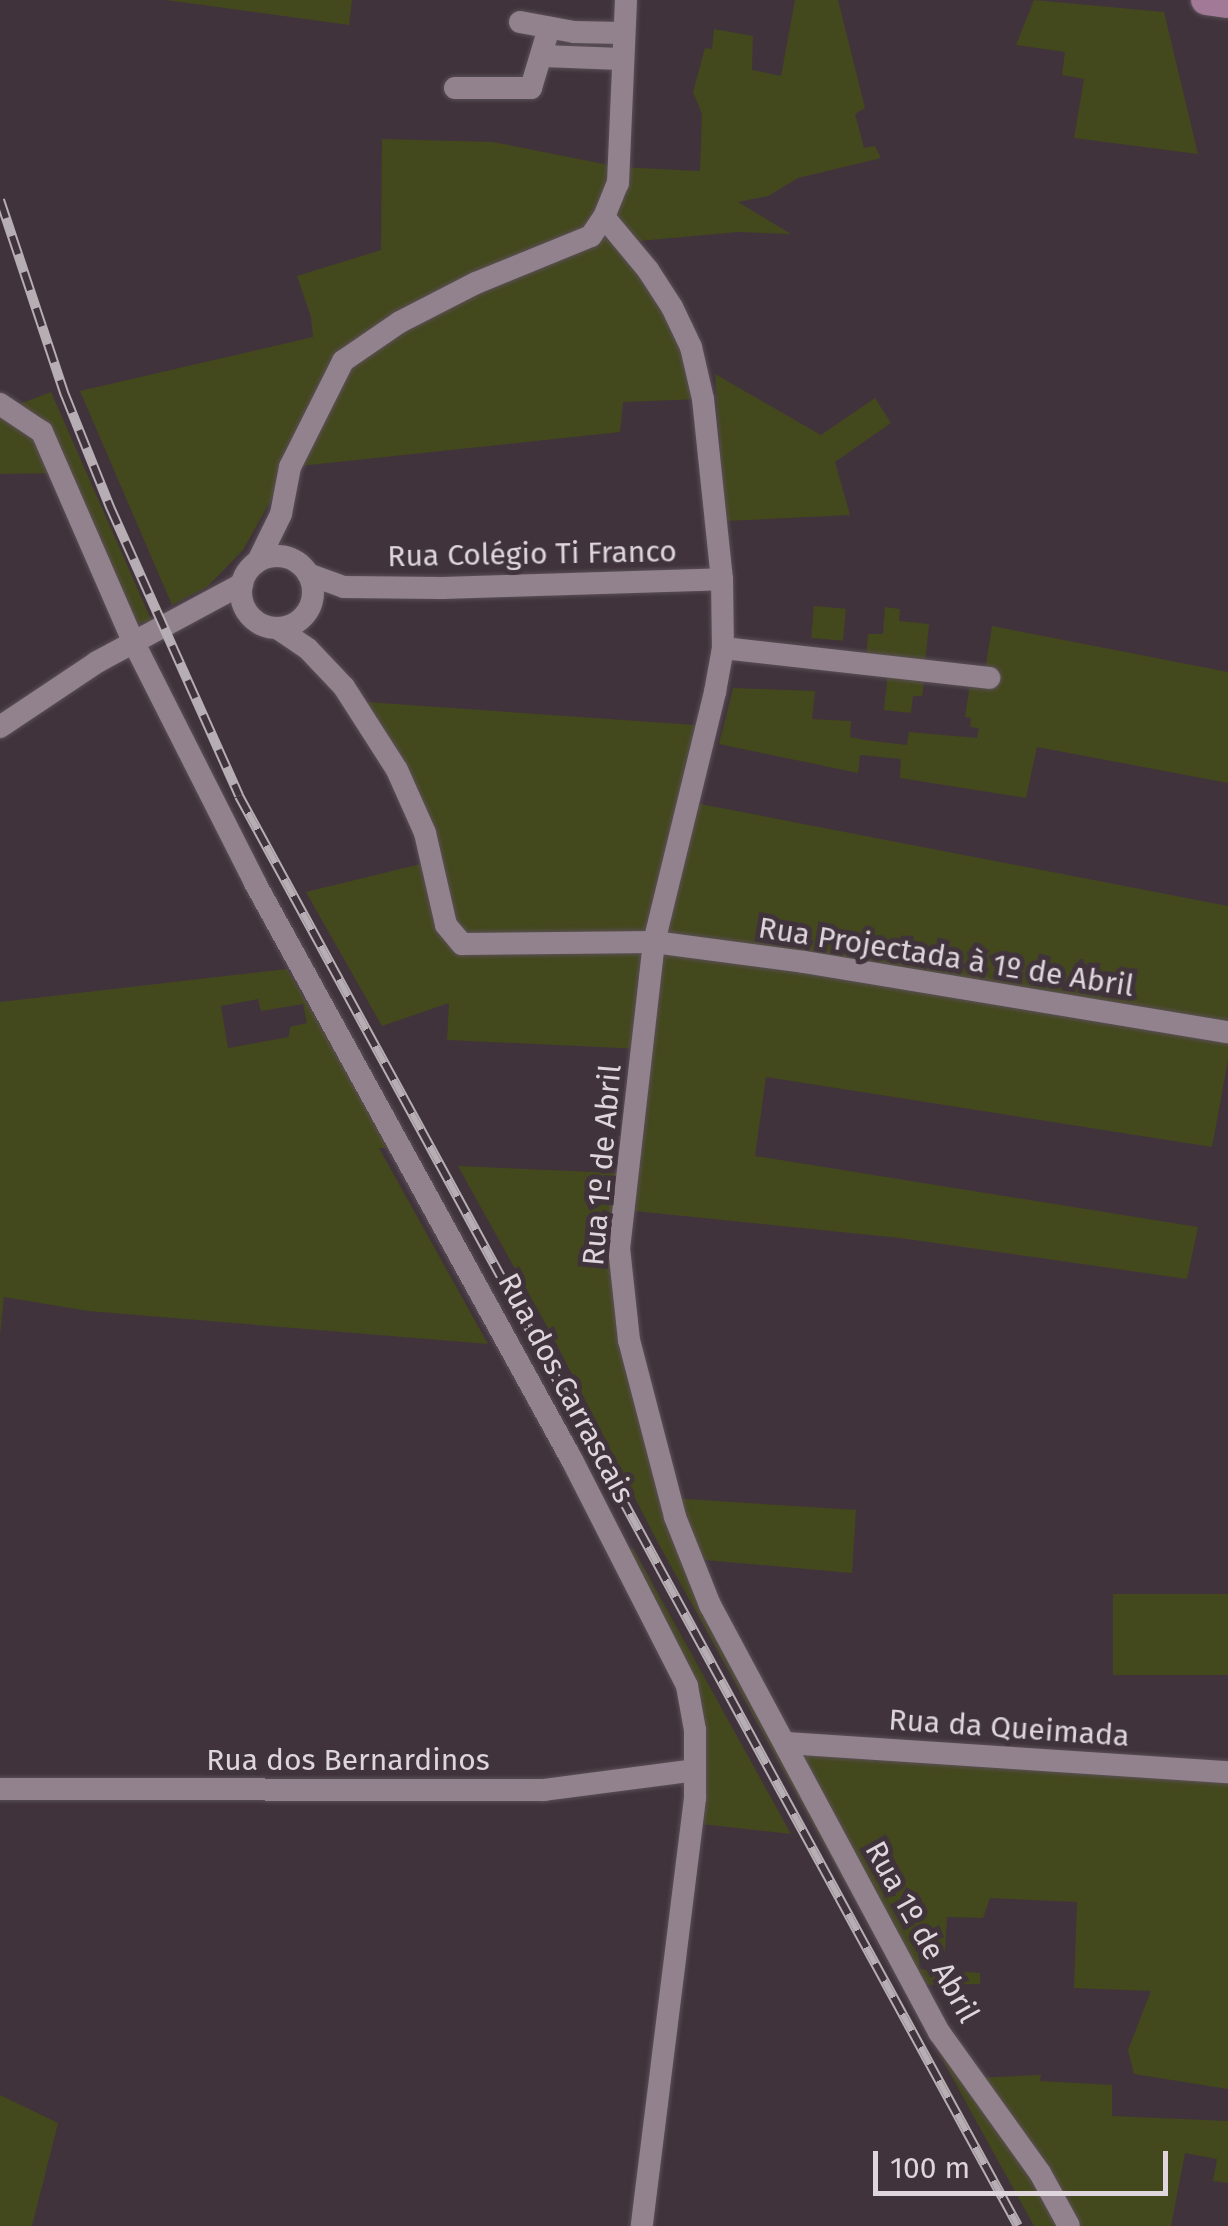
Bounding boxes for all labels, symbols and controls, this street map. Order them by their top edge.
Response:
street label: Rua Colégio Ti Franco [387,533,677,575]
street label: Rua Projectada à 1º de Abril [756,910,1136,1004]
street label: Rua 1º de Abril [575,1063,629,1267]
street label: Rua dos Carrascais [490,1267,642,1509]
street label: Rua da Queimada [887,1702,1131,1754]
street label: Rua dos Bernardinos [206,1742,490,1778]
street label: Rua 1º de Abril [857,1835,987,2029]
scale bar [878,2131,1173,2193]
text: 100 m [890,2150,970,2186]

